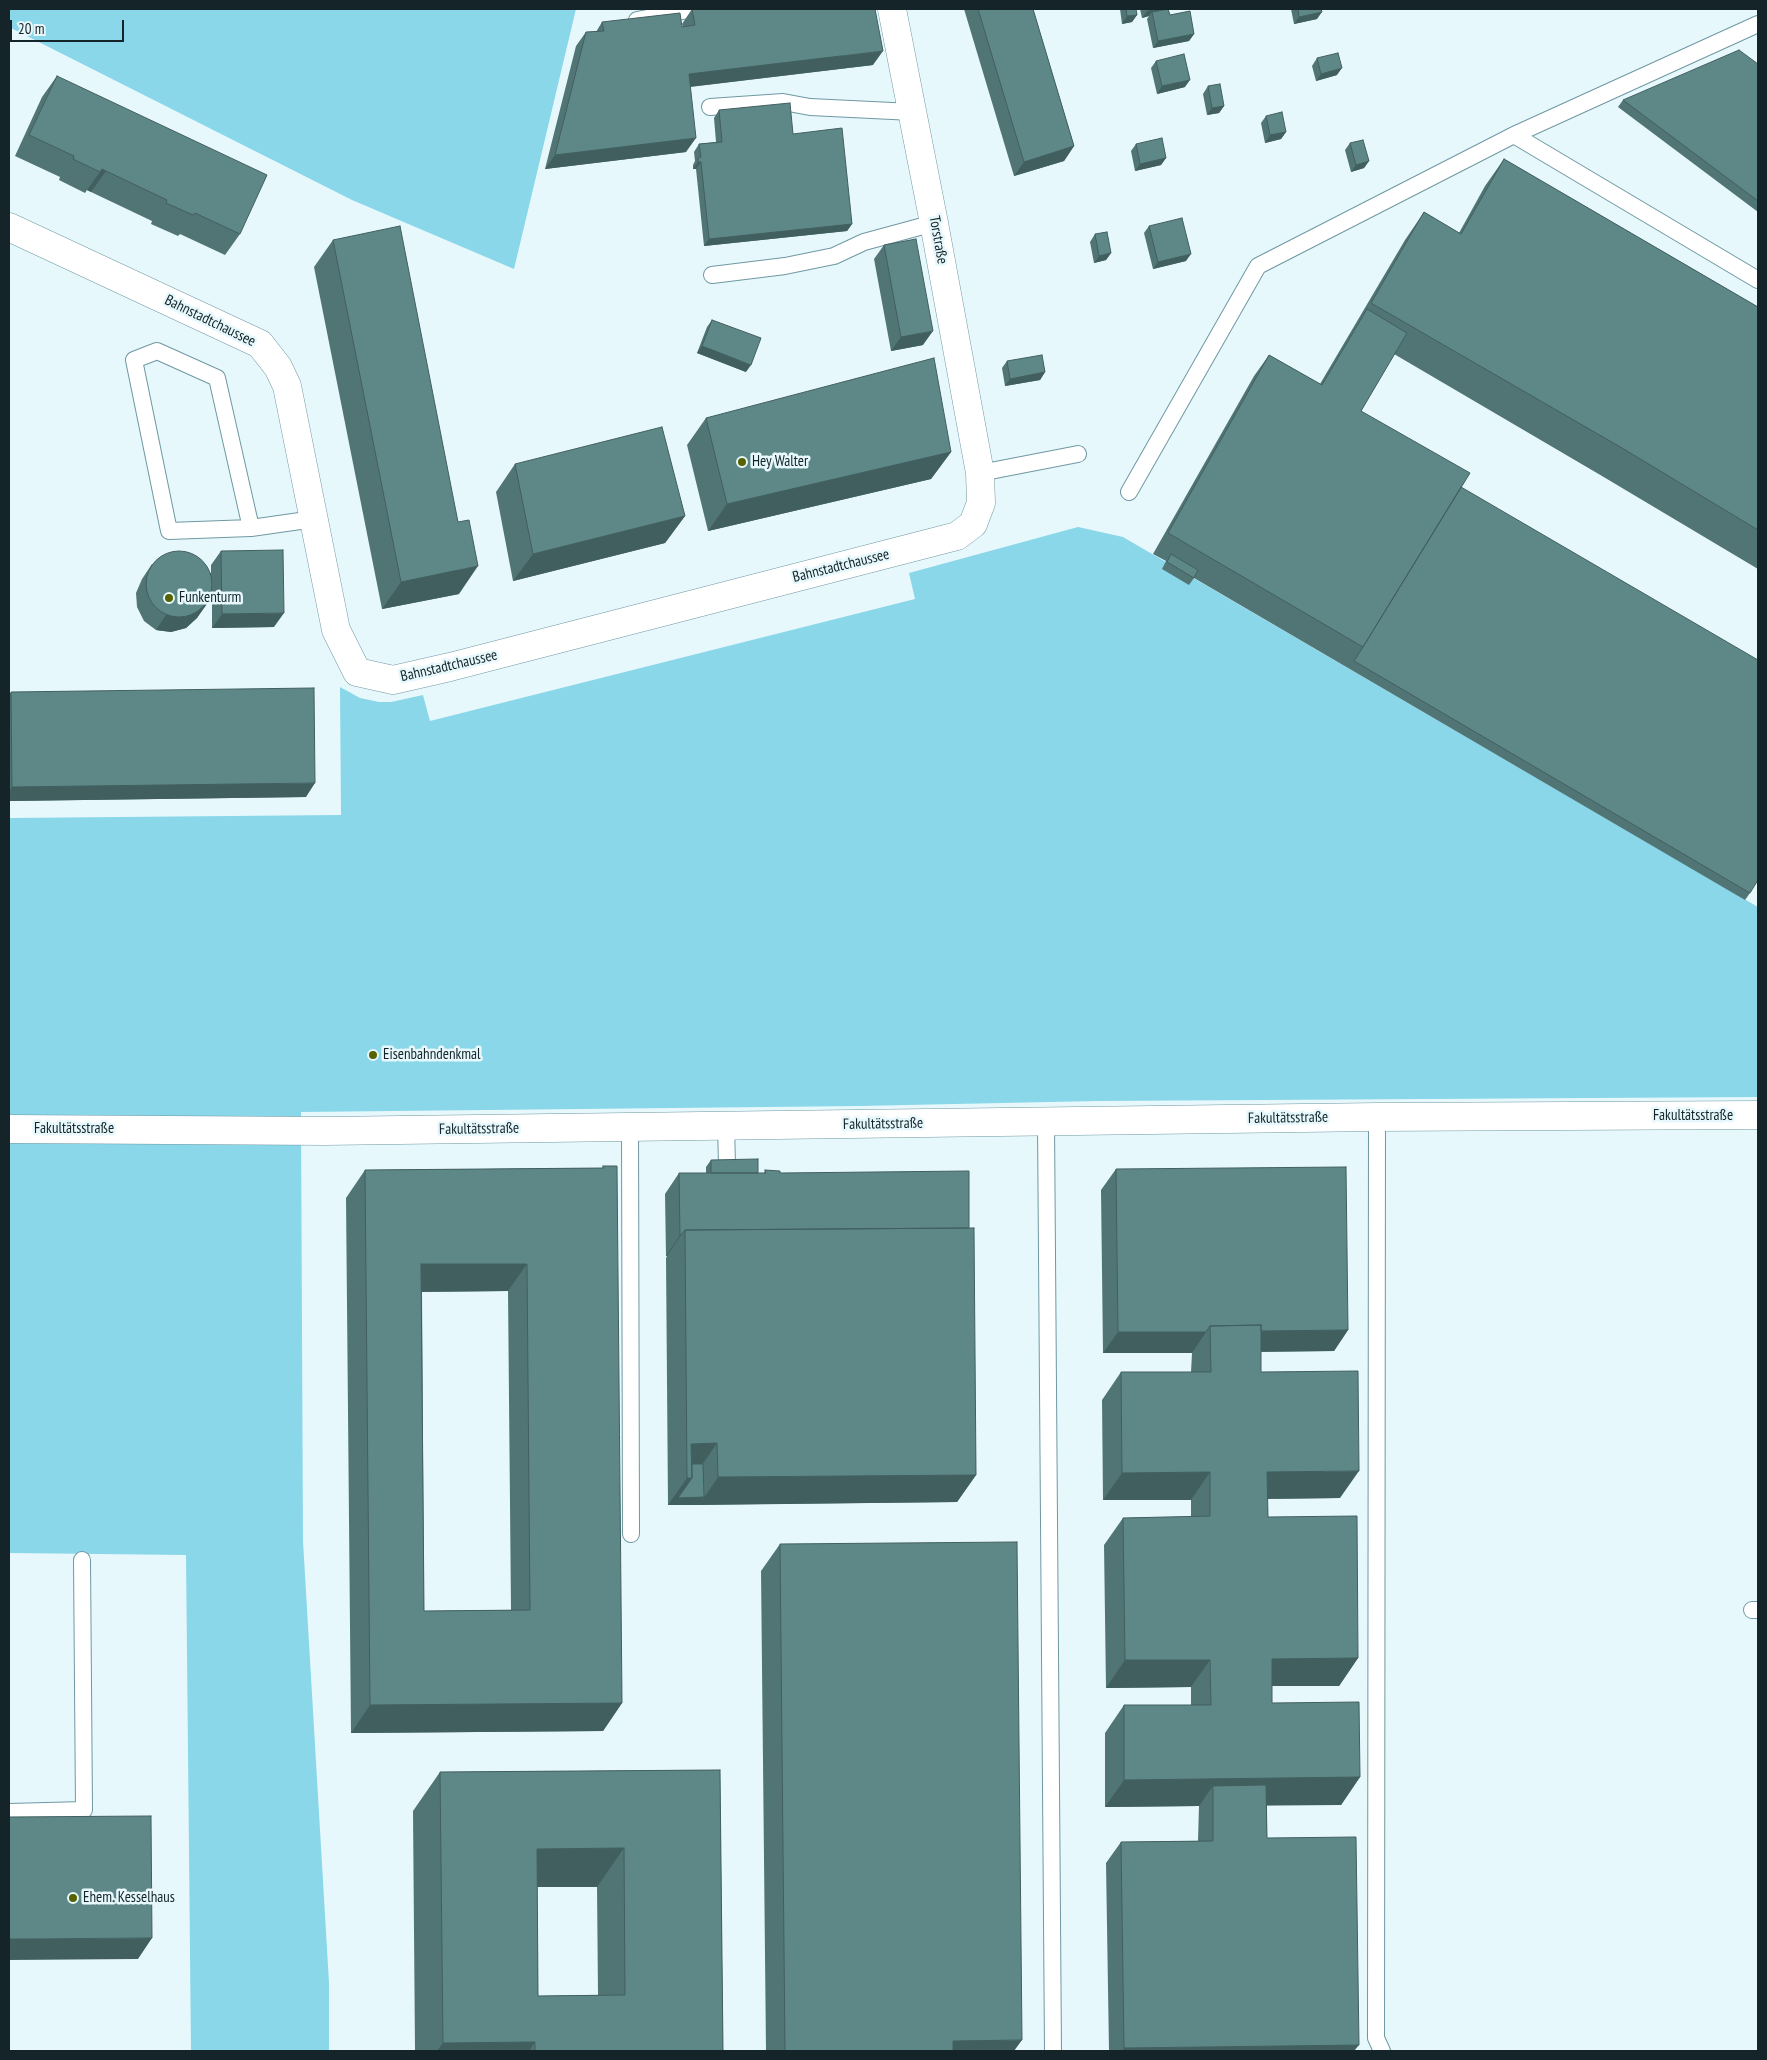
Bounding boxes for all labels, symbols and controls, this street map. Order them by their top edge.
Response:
scale bar [12,10,126,42]
text: 20 m [18,19,44,38]
street label: Torstraße [925,215,951,265]
street label: Bahnstadtchaussee [162,291,258,351]
place label: Hey Walter [752,453,808,471]
marker: Hey Walter [736,456,748,468]
street label: Bahnstadtchaussee [791,545,891,587]
place label: Funkenturm [179,589,241,607]
marker: Funkenturm [163,592,175,604]
street label: Bahnstadtchaussee [399,646,499,686]
place label: Eisenbahndenkmal [383,1046,481,1064]
marker: Eisenbahndenkmal [367,1049,379,1061]
street label: Fakultätsstraße [1653,1107,1733,1125]
street label: Fakultätsstraße [1248,1108,1328,1128]
street label: Fakultätsstraße [843,1114,923,1134]
street label: Fakultätsstraße [439,1119,519,1139]
street label: Fakultätsstraße [34,1120,114,1138]
place label: Ehem. Kesselhaus [83,1889,175,1907]
marker: Ehem. Kesselhaus [67,1892,79,1904]

